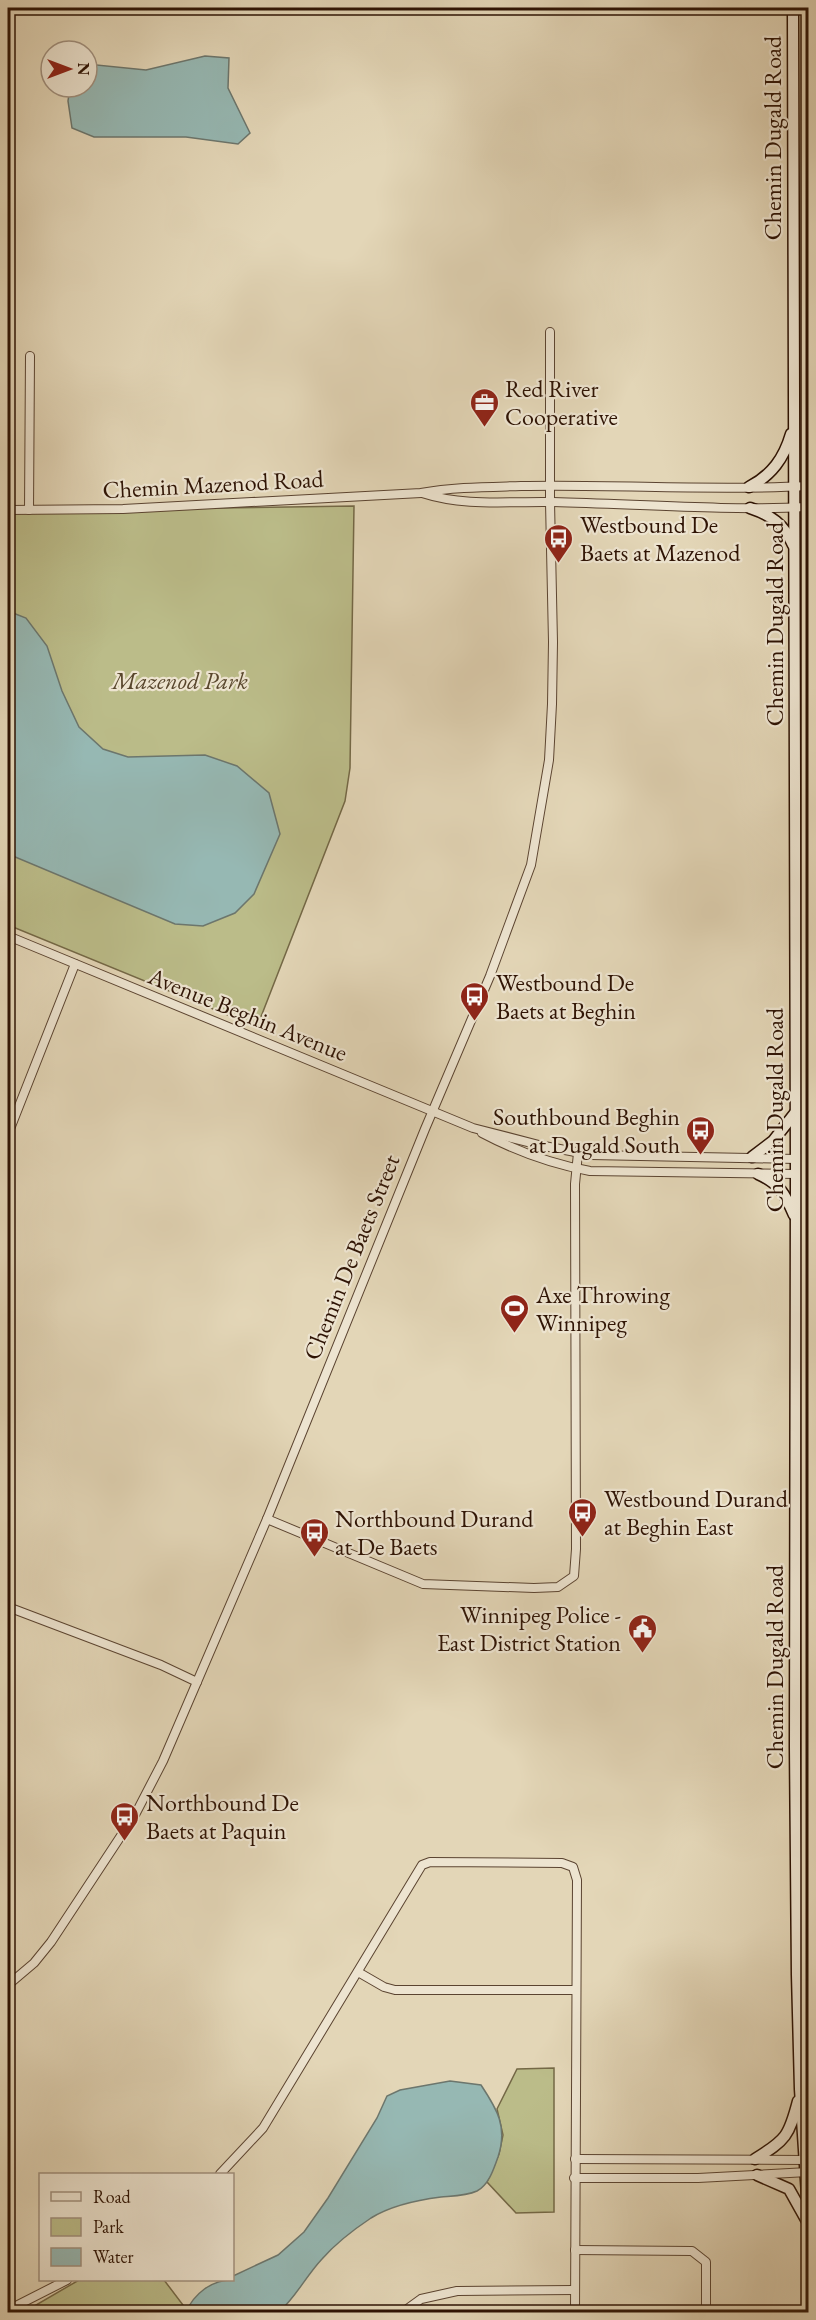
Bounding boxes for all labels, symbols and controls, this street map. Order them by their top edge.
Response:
street label: Chemin Dugald Road [757,35,788,240]
north arrow [39,39,99,99]
text: N [73,63,94,76]
place label: Red River Cooperative [505,373,618,432]
office icon: Red River Cooperative [468,386,500,428]
street label: Chemin Mazenod Road [102,463,325,505]
place label: Westbound De Baets at Mazenod [580,509,741,568]
street label: Chemin Dugald Road [759,521,790,726]
bus stop icon: Westbound De Baets at Mazenod [543,522,575,564]
park label: Mazenod Park [110,665,248,696]
street label: Avenue Beghin Avenue [143,960,352,1068]
place label: Westbound De Baets at Beghin [496,967,636,1026]
bus stop icon: Westbound De Baets at Beghin [459,980,491,1022]
street label: Chemin Dugald Road [759,1007,790,1212]
place label: Southbound Beghin at Dugald South [493,1101,680,1160]
bus stop icon: Southbound Beghin at Dugald South [685,1114,717,1156]
street label: Chemin De Baets Street [296,1149,407,1364]
place label: Axe Throwing Winnipeg [535,1279,670,1338]
sports icon: Axe Throwing Winnipeg [499,1292,531,1334]
place label: Westbound Durand at Beghin East [604,1483,789,1542]
bus stop icon: Westbound Durand at Beghin East [567,1496,599,1538]
place label: Northbound Durand at De Baets [335,1503,534,1562]
bus stop icon: Northbound Durand at De Baets [298,1516,330,1558]
street label: Chemin Dugald Road [759,1564,790,1769]
place label: Winnipeg Police - East District Station [437,1599,621,1658]
public building icon: Winnipeg Police - East District Station [626,1612,658,1654]
place label: Northbound De Baets at Paquin [146,1787,299,1846]
bus stop icon: Northbound De Baets at Paquin [109,1800,141,1842]
legend [39,2173,234,2281]
text: Road [93,2185,132,2208]
text: Park [93,2215,124,2238]
text: Water [93,2245,134,2268]

